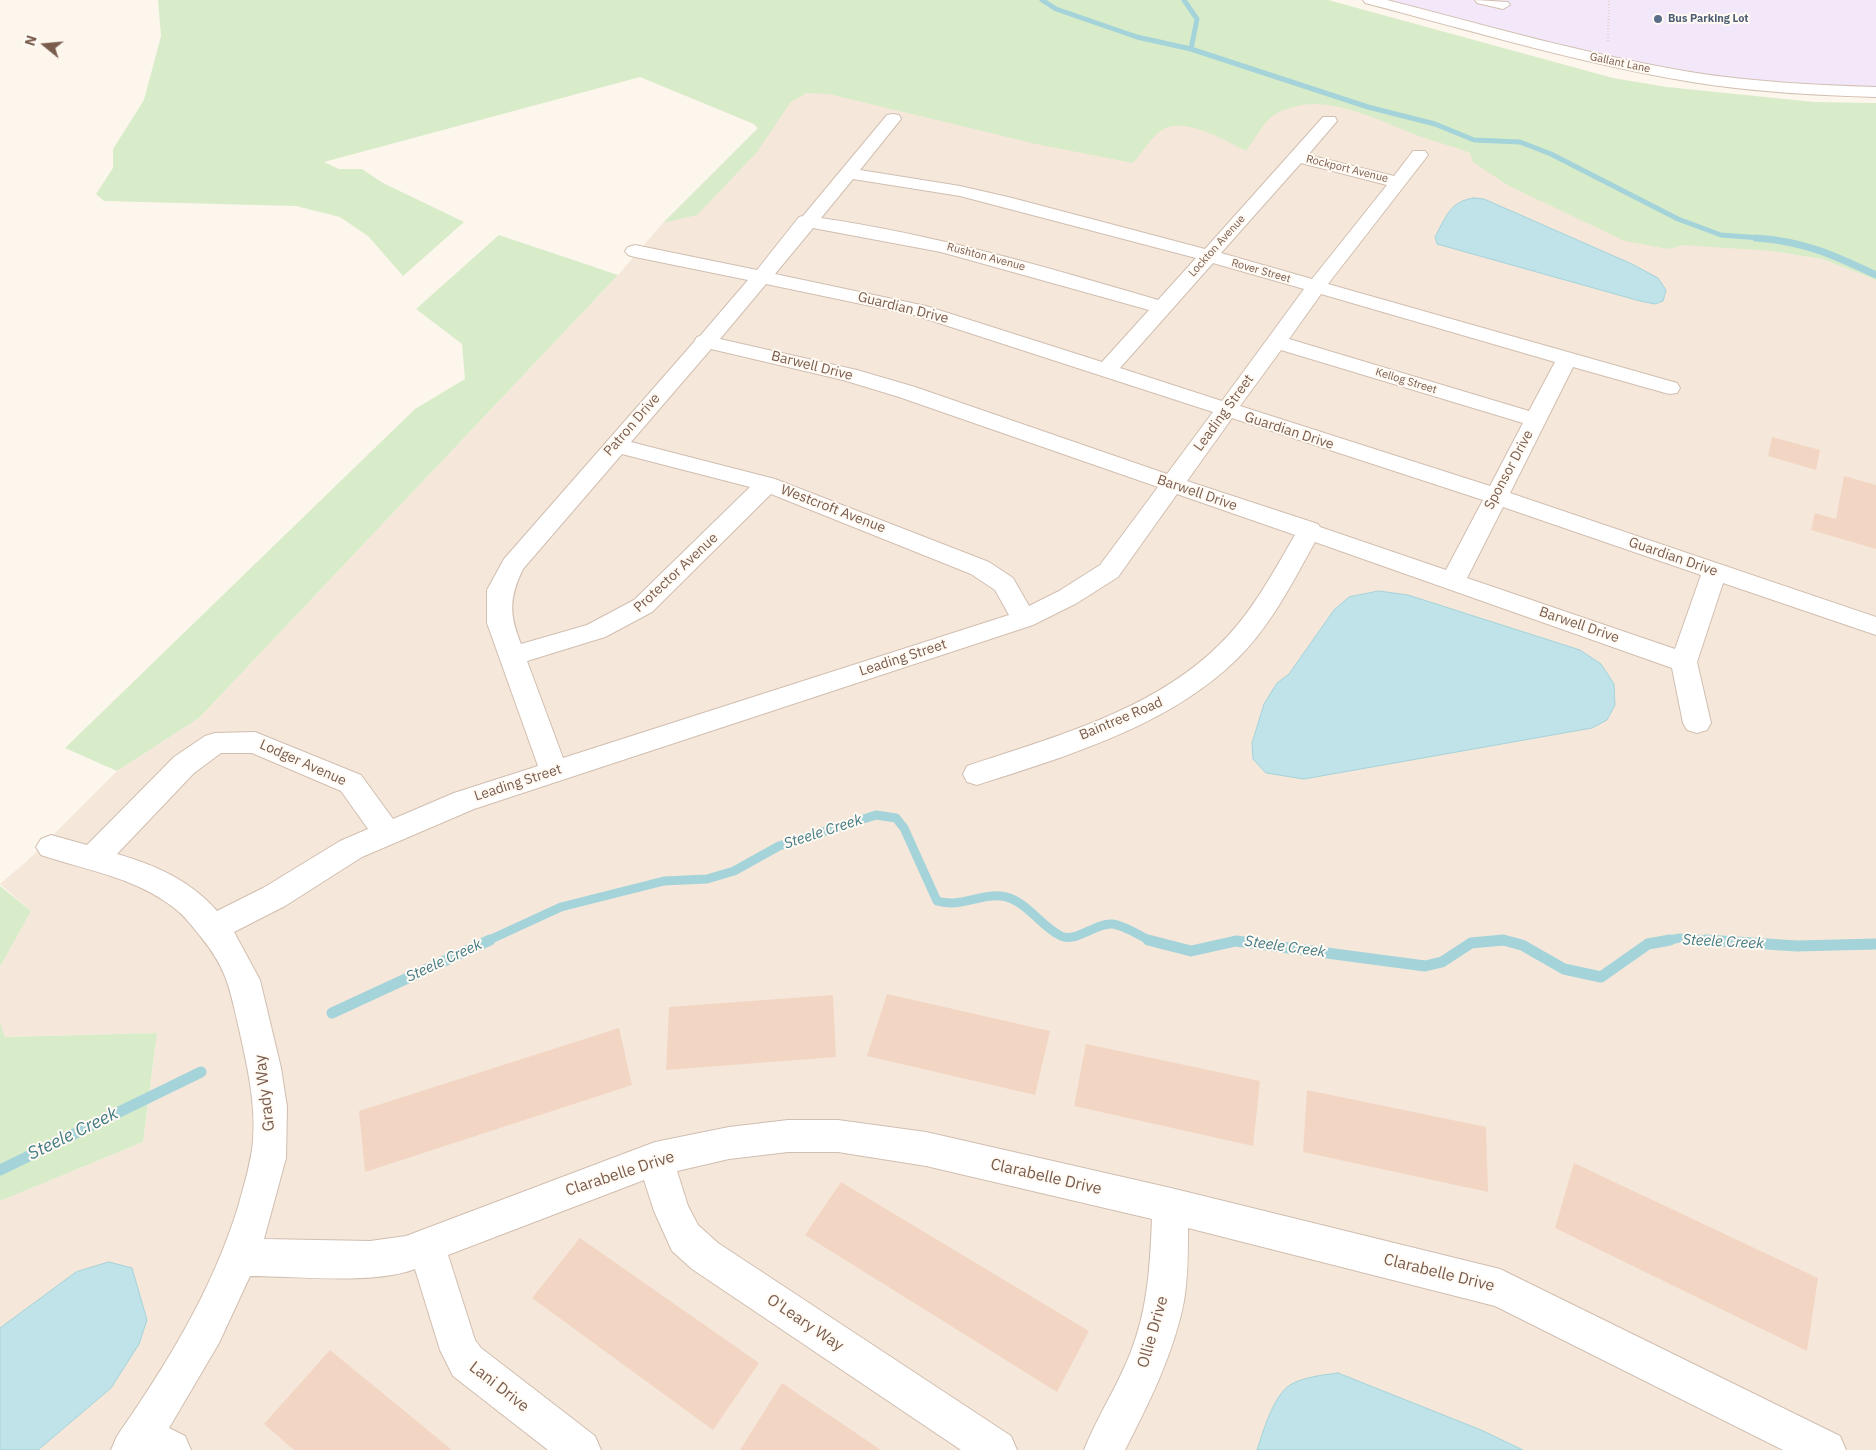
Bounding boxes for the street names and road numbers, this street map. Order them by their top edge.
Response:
street label: Gallant Lane [1588,50,1652,76]
street label: Rockport Avenue [1305,152,1389,186]
street label: Lockton Avenue [1186,212,1248,280]
street label: Rushton Avenue [945,240,1027,274]
street label: Rover Street [1230,256,1292,286]
street label: Guardian Drive [856,289,950,327]
street label: Barwell Drive [769,348,855,384]
street label: Kellog Street [1374,365,1438,397]
street label: Leading Street [1191,371,1257,455]
street label: Patron Drive [600,390,664,460]
street label: Guardian Drive [1242,409,1336,453]
street label: Sponsor Drive [1481,427,1537,513]
street label: Barwell Drive [1155,471,1239,515]
street label: Westcroft Avenue [778,481,888,537]
street label: Protector Avenue [631,530,721,616]
street label: Guardian Drive [1626,534,1720,580]
street label: Barwell Drive [1537,603,1621,647]
street label: Leading Street [857,636,949,680]
street label: Baintree Road [1077,694,1165,744]
street label: Lodger Avenue [257,736,349,790]
street label: Leading Street [472,761,564,805]
street label: Grady Way [251,1054,279,1132]
street label: Clarabelle Drive [563,1147,677,1201]
street label: Clarabelle Drive [989,1155,1103,1199]
street label: Clarabelle Drive [1382,1250,1496,1296]
street label: O'Leary Way [763,1290,847,1356]
street label: Ollie Drive [1134,1294,1172,1370]
street label: Lani Drive [465,1358,533,1416]

